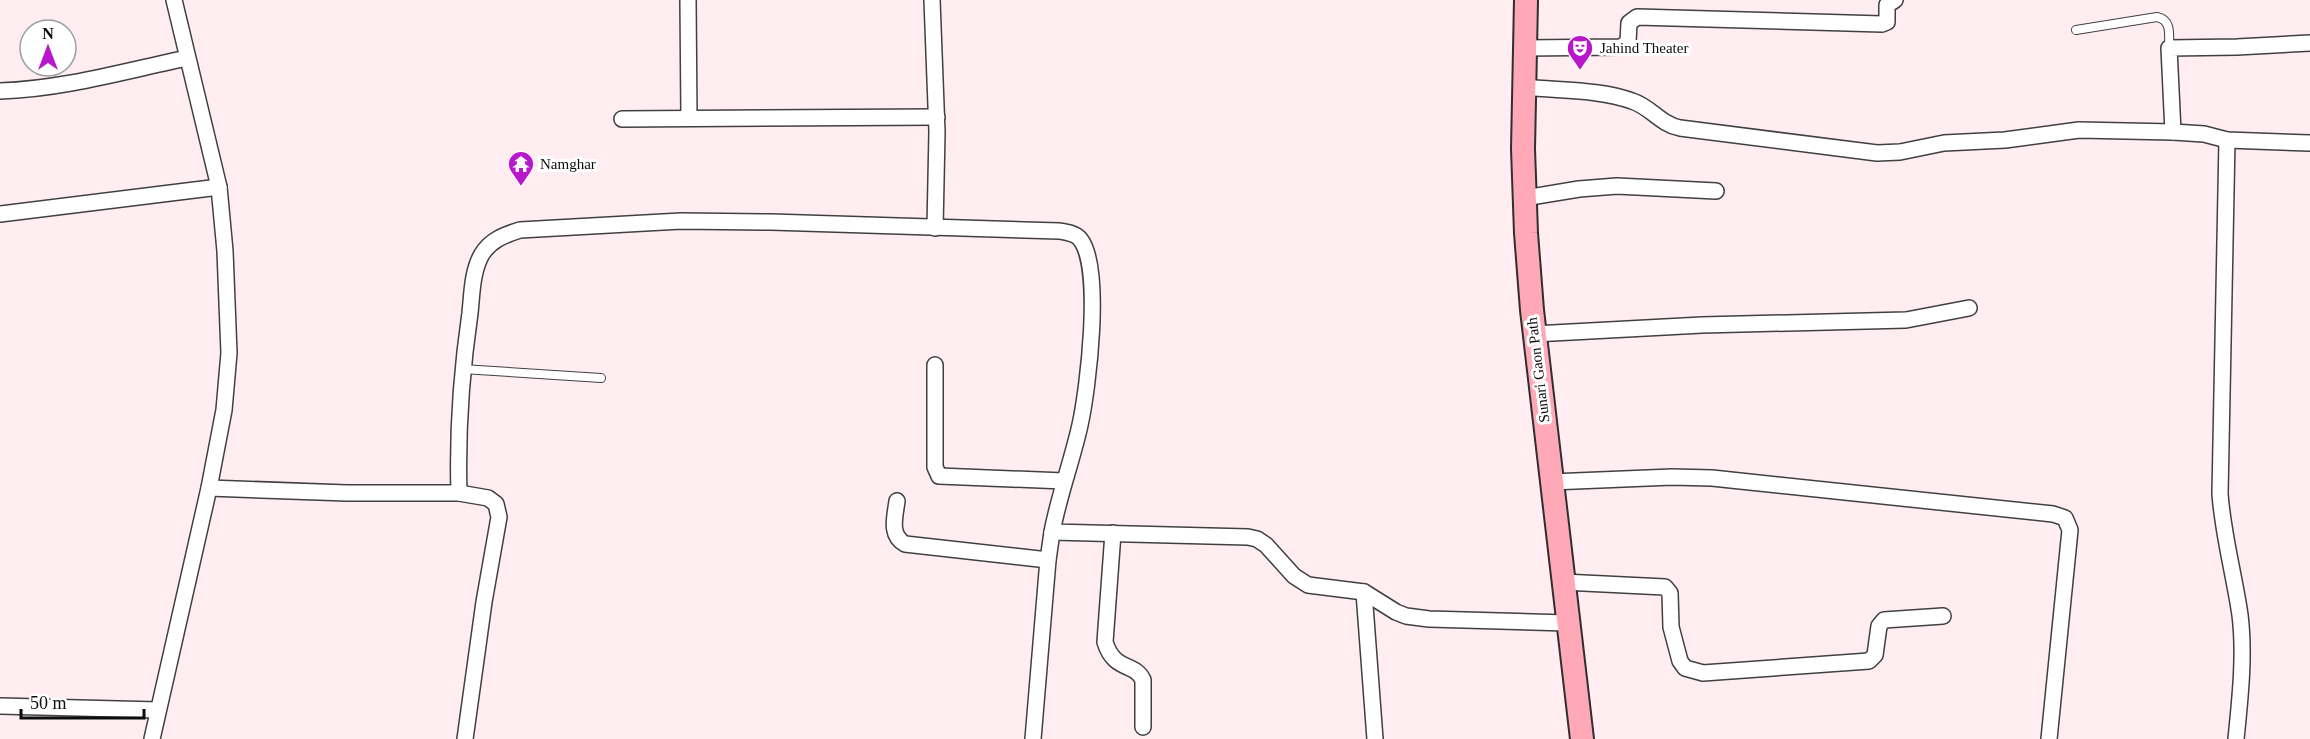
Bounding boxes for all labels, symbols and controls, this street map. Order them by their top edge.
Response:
north arrow [18,18,78,78]
text: N [42,25,54,42]
theatre icon: Jahind Theater [1565,33,1595,71]
place label: Jahind Theater [1600,40,1688,56]
temple icon: Namghar [506,149,536,187]
place label: Namghar [540,156,596,172]
street label: Sunari Gaon Path [1524,316,1552,423]
scale bar [21,682,144,720]
text: 50 m [30,693,67,713]

